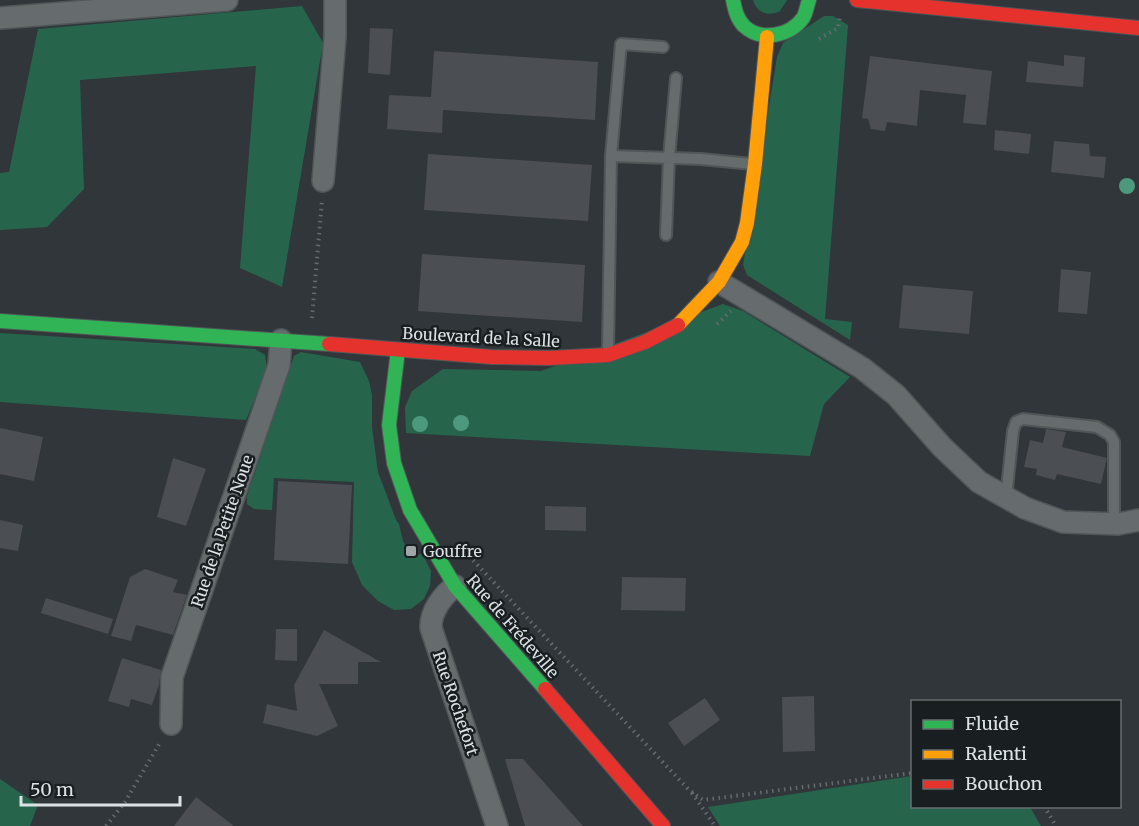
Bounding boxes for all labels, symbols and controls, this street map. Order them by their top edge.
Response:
street label: Boulevard de la Salle [402,323,560,351]
street label: Rue de la Petite Noue [186,452,258,610]
place label: Gouffre [423,541,482,561]
marker: Gouffre [404,544,418,558]
street label: Rue de Frédeville [463,570,563,682]
street label: Rue Rochefort [429,648,483,759]
legend [911,700,1121,808]
text: Fluide [965,712,1019,735]
text: Ralenti [965,742,1027,765]
scale bar [21,769,180,807]
text: Bouchon [965,772,1042,795]
text: 50 m [30,778,74,801]

